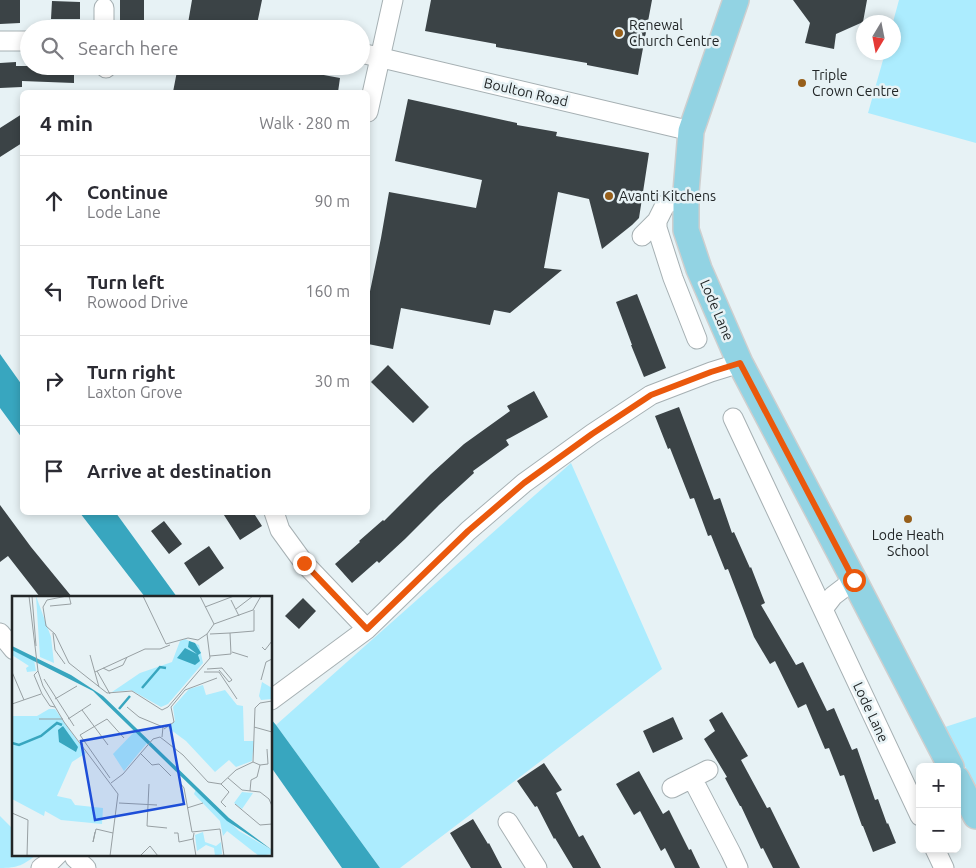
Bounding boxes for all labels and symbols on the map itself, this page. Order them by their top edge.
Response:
north arrow [856,15,901,60]
place label: Renewal Church Centre [629,17,719,49]
marker: Renewal Church Centre [613,27,625,39]
place label: Triple Crown Centre [812,67,899,99]
street label: Boulton Road [482,75,570,109]
marker: Triple Crown Centre [796,77,808,89]
place label: Avanti Kitchens [619,188,716,204]
marker: Avanti Kitchens [603,190,615,202]
street label: Lode Lane [697,277,737,343]
marker: Lode Heath School [902,513,914,525]
place label: Lode Heath School [872,527,944,559]
route end [293,552,316,575]
route start [843,569,866,592]
inset map [12,596,272,856]
street label: Lode Lane [850,679,892,745]

